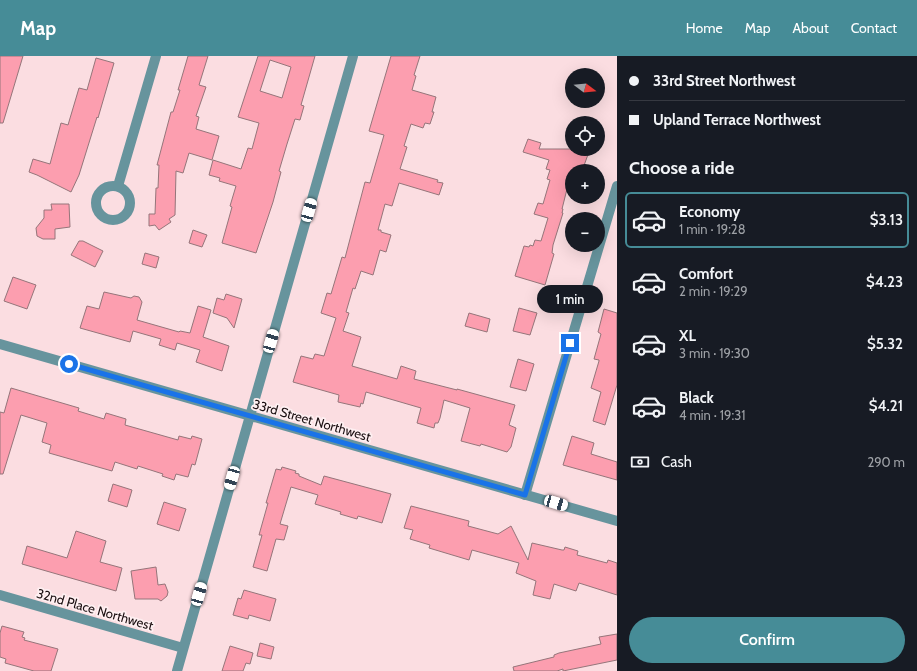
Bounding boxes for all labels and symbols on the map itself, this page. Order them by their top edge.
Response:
north arrow [565,68,605,108]
car [300,197,318,223]
callout: 1 min [537,285,603,313]
car [262,328,280,354]
route end [561,334,579,352]
route start [60,355,78,373]
street label: 33rd Street Northwest [251,396,373,445]
car [223,465,241,491]
car [543,494,569,512]
car [190,581,208,607]
street label: 32nd Place Northwest [35,585,156,633]

